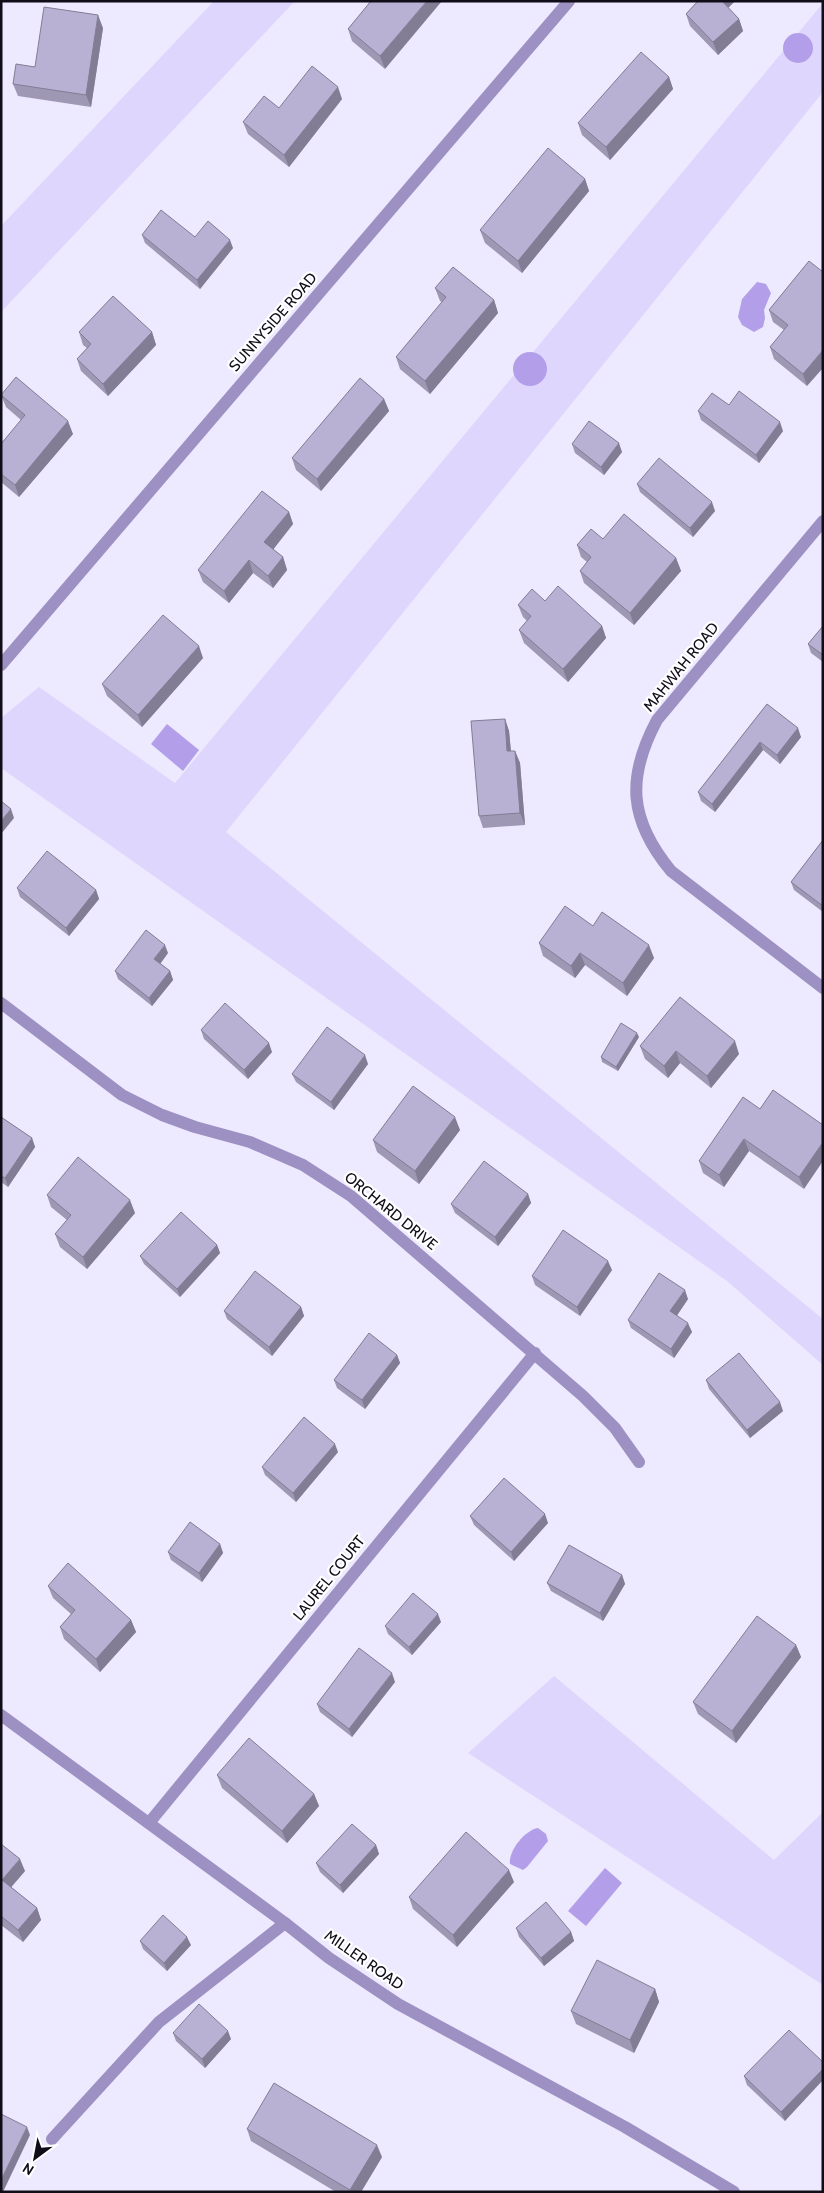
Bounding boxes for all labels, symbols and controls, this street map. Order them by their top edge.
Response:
street label: SUNNYSIDE ROAD [225,269,321,375]
street label: MAHWAH ROAD [640,619,722,715]
street label: ORCHARD DRIVE [341,1168,441,1254]
street label: LAUREL COURT [289,1532,369,1624]
street label: MILLER ROAD [321,1926,407,1994]
north arrow [10,2133,60,2183]
text: N [19,2159,37,2179]

